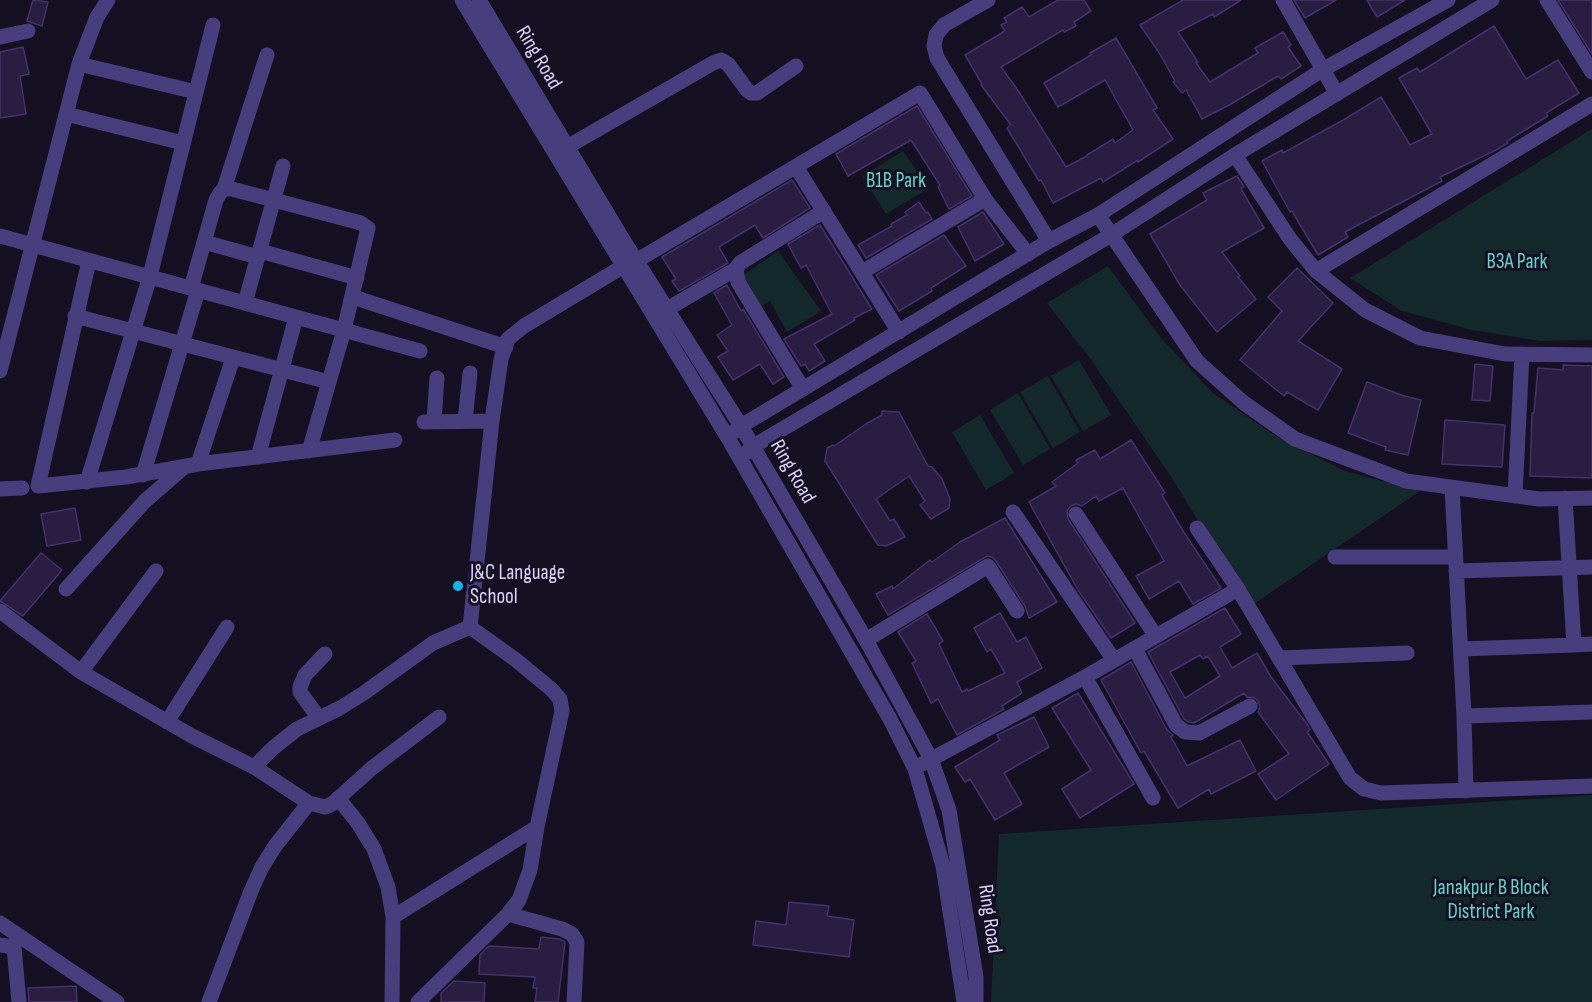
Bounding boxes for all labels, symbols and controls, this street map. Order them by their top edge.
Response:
street label: Ring Road [509,22,567,94]
park label: B1B Park [866,169,926,195]
park label: B3A Park [1486,250,1548,276]
street label: Ring Road [764,436,820,508]
place label: J&C Language School [470,561,565,611]
marker: J&C Language School [451,579,465,593]
park label: Janakpur B Block District Park [1433,876,1549,926]
street label: Ring Road [972,883,1006,955]

